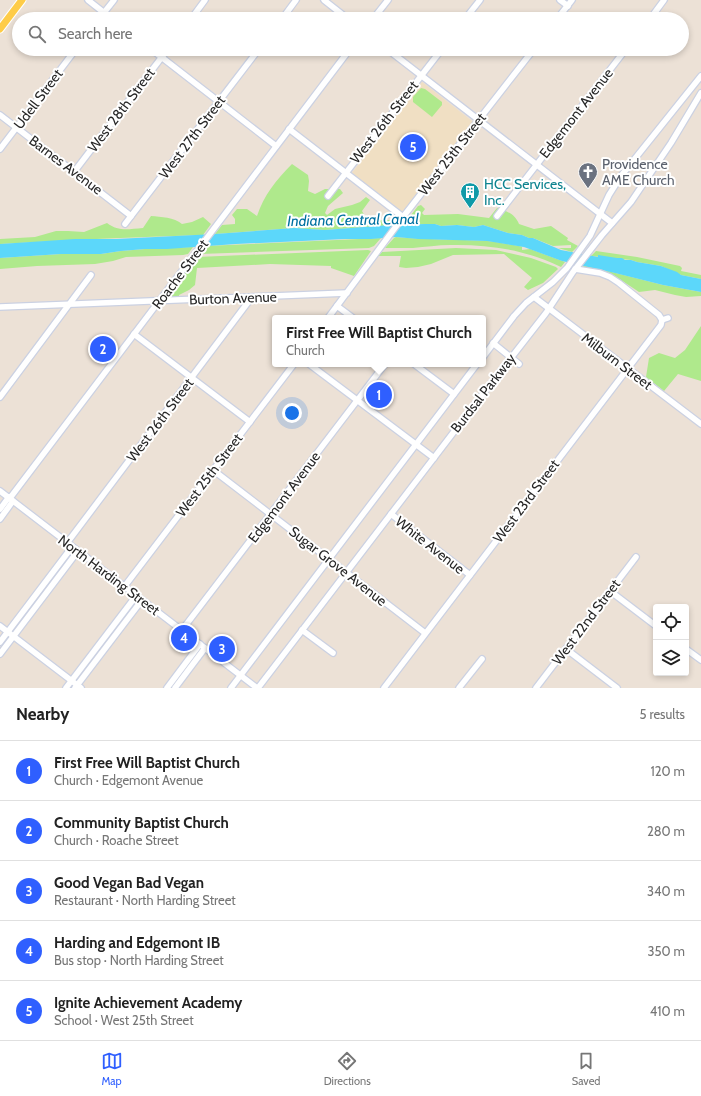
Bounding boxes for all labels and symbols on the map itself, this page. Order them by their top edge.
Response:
street label: West 28th Street [83,64,159,156]
street label: Edgemont Avenue [535,64,617,162]
street label: Udell Street [10,65,67,133]
street label: West 26th Street [346,77,422,167]
street label: West 27th Street [155,92,229,182]
street label: West 25th Street [414,109,490,199]
street label: Barnes Avenue [26,131,106,199]
pin: 5 [400,132,426,162]
place label: Providence AME Church [602,155,675,189]
church icon: Providence AME Church [577,161,599,189]
place label: HCC Services, Inc. [484,175,566,209]
building icon: HCC Services, Inc. [459,181,481,209]
water label: Indiana Central Canal [287,210,419,230]
street label: Roache Street [148,235,212,312]
street label: Burton Avenue [189,287,277,309]
street label: Milburn Street [578,329,656,394]
pin: 2 [90,334,116,364]
street label: Burdsal Parkway [447,350,519,436]
street label: West 26th Street [123,374,198,465]
pin: 1 [366,380,392,410]
your location [282,403,302,423]
street label: West 25th Street [172,429,246,520]
street label: Edgemont Avenue [244,448,324,546]
street label: West 23rd Street [489,456,563,546]
street label: White Avenue [392,512,468,578]
street label: Sugar Grove Avenue [285,522,391,610]
street label: North Harding Street [55,531,164,619]
street label: West 22nd Street [548,575,624,669]
pin: 4 [171,623,197,653]
pin: 3 [209,634,235,664]

